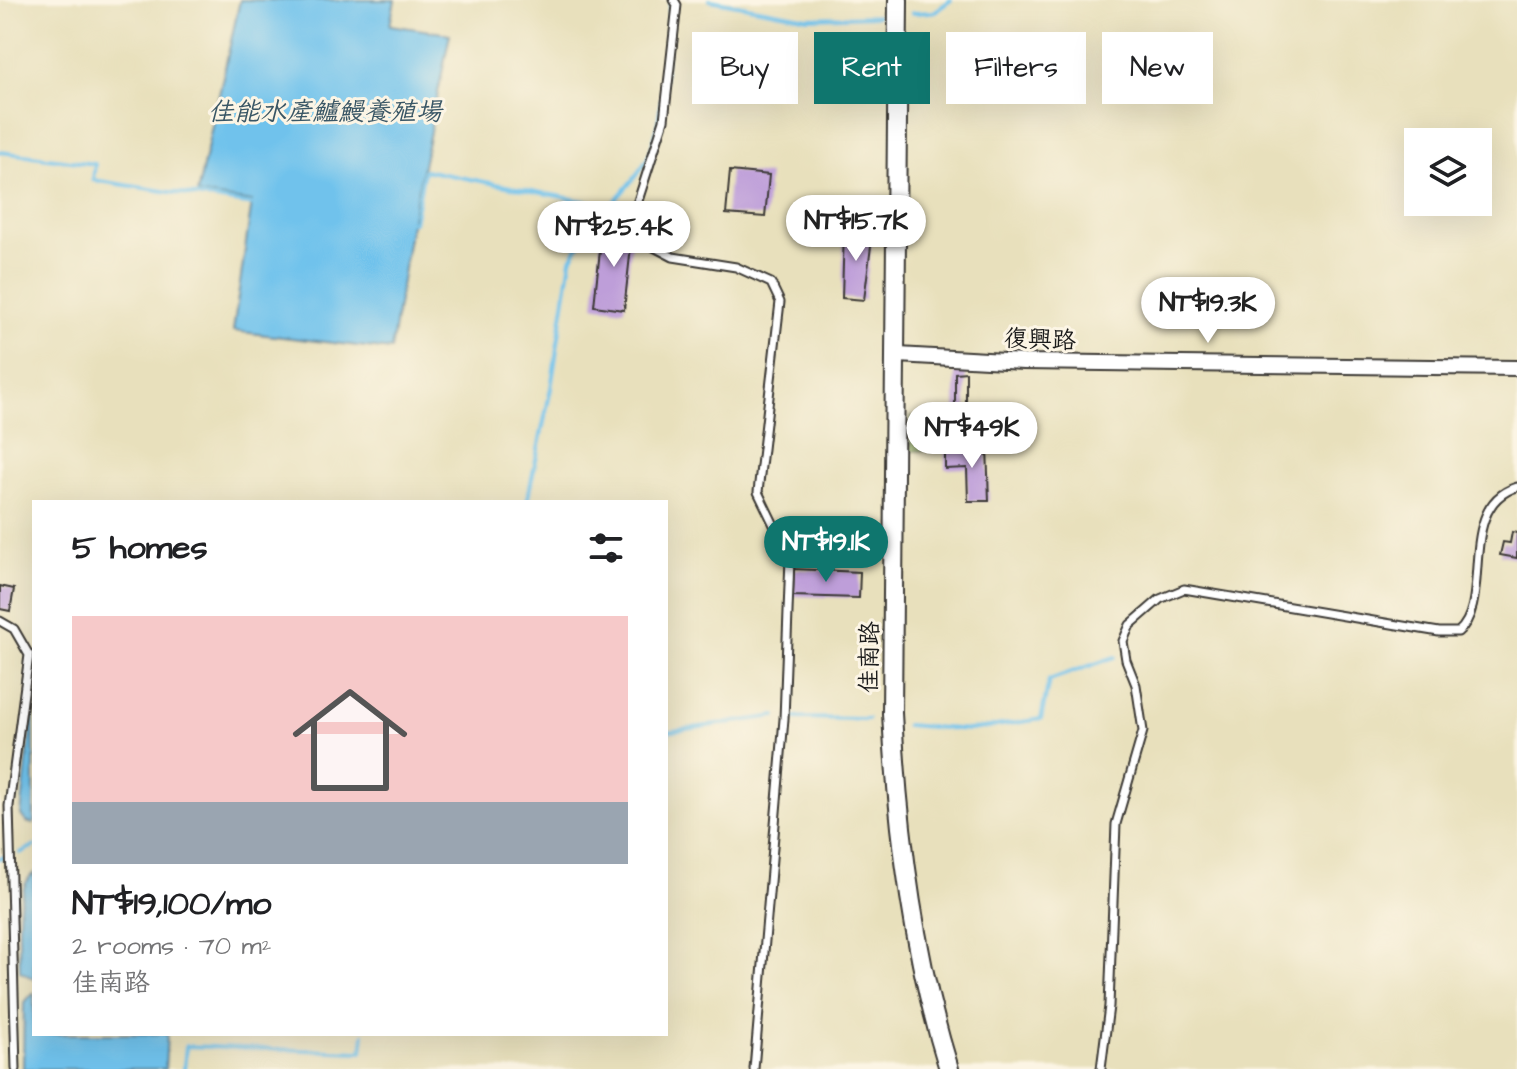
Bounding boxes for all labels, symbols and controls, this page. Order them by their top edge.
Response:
chip: Buy [692,32,798,104]
chip: Rent [814,32,930,104]
chip: Filters [946,32,1086,104]
chip: New [1102,32,1213,104]
water label: 佳能水産鱸鰻養殖場 [208,94,444,130]
map controls [1404,128,1492,216]
button: layers [1404,128,1492,216]
pin: NT$15.7K [773,195,939,263]
pin: NT$25.4K [531,201,697,269]
text: NT$15.7K [804,203,908,239]
text: NT$25.4K [555,209,673,245]
pin: NT$19.3K [1125,277,1291,345]
text: NT$19.3K [1159,285,1257,321]
street label: 復興路 [1003,322,1077,358]
pin: NT$49K [907,402,1037,470]
text: NT$49K [924,410,1020,446]
pin: NT$19.1K [743,516,909,584]
text: 5 homes [72,524,208,572]
text: NT$19.1K [782,524,870,560]
icon: filters [584,526,628,570]
street label: 佳南路 [852,621,888,693]
icon: home [278,668,422,812]
text: NT$19,100/mo [72,880,271,928]
text: 2 rooms · 70 m² [72,928,271,964]
text: 佳南路 [72,965,150,1001]

